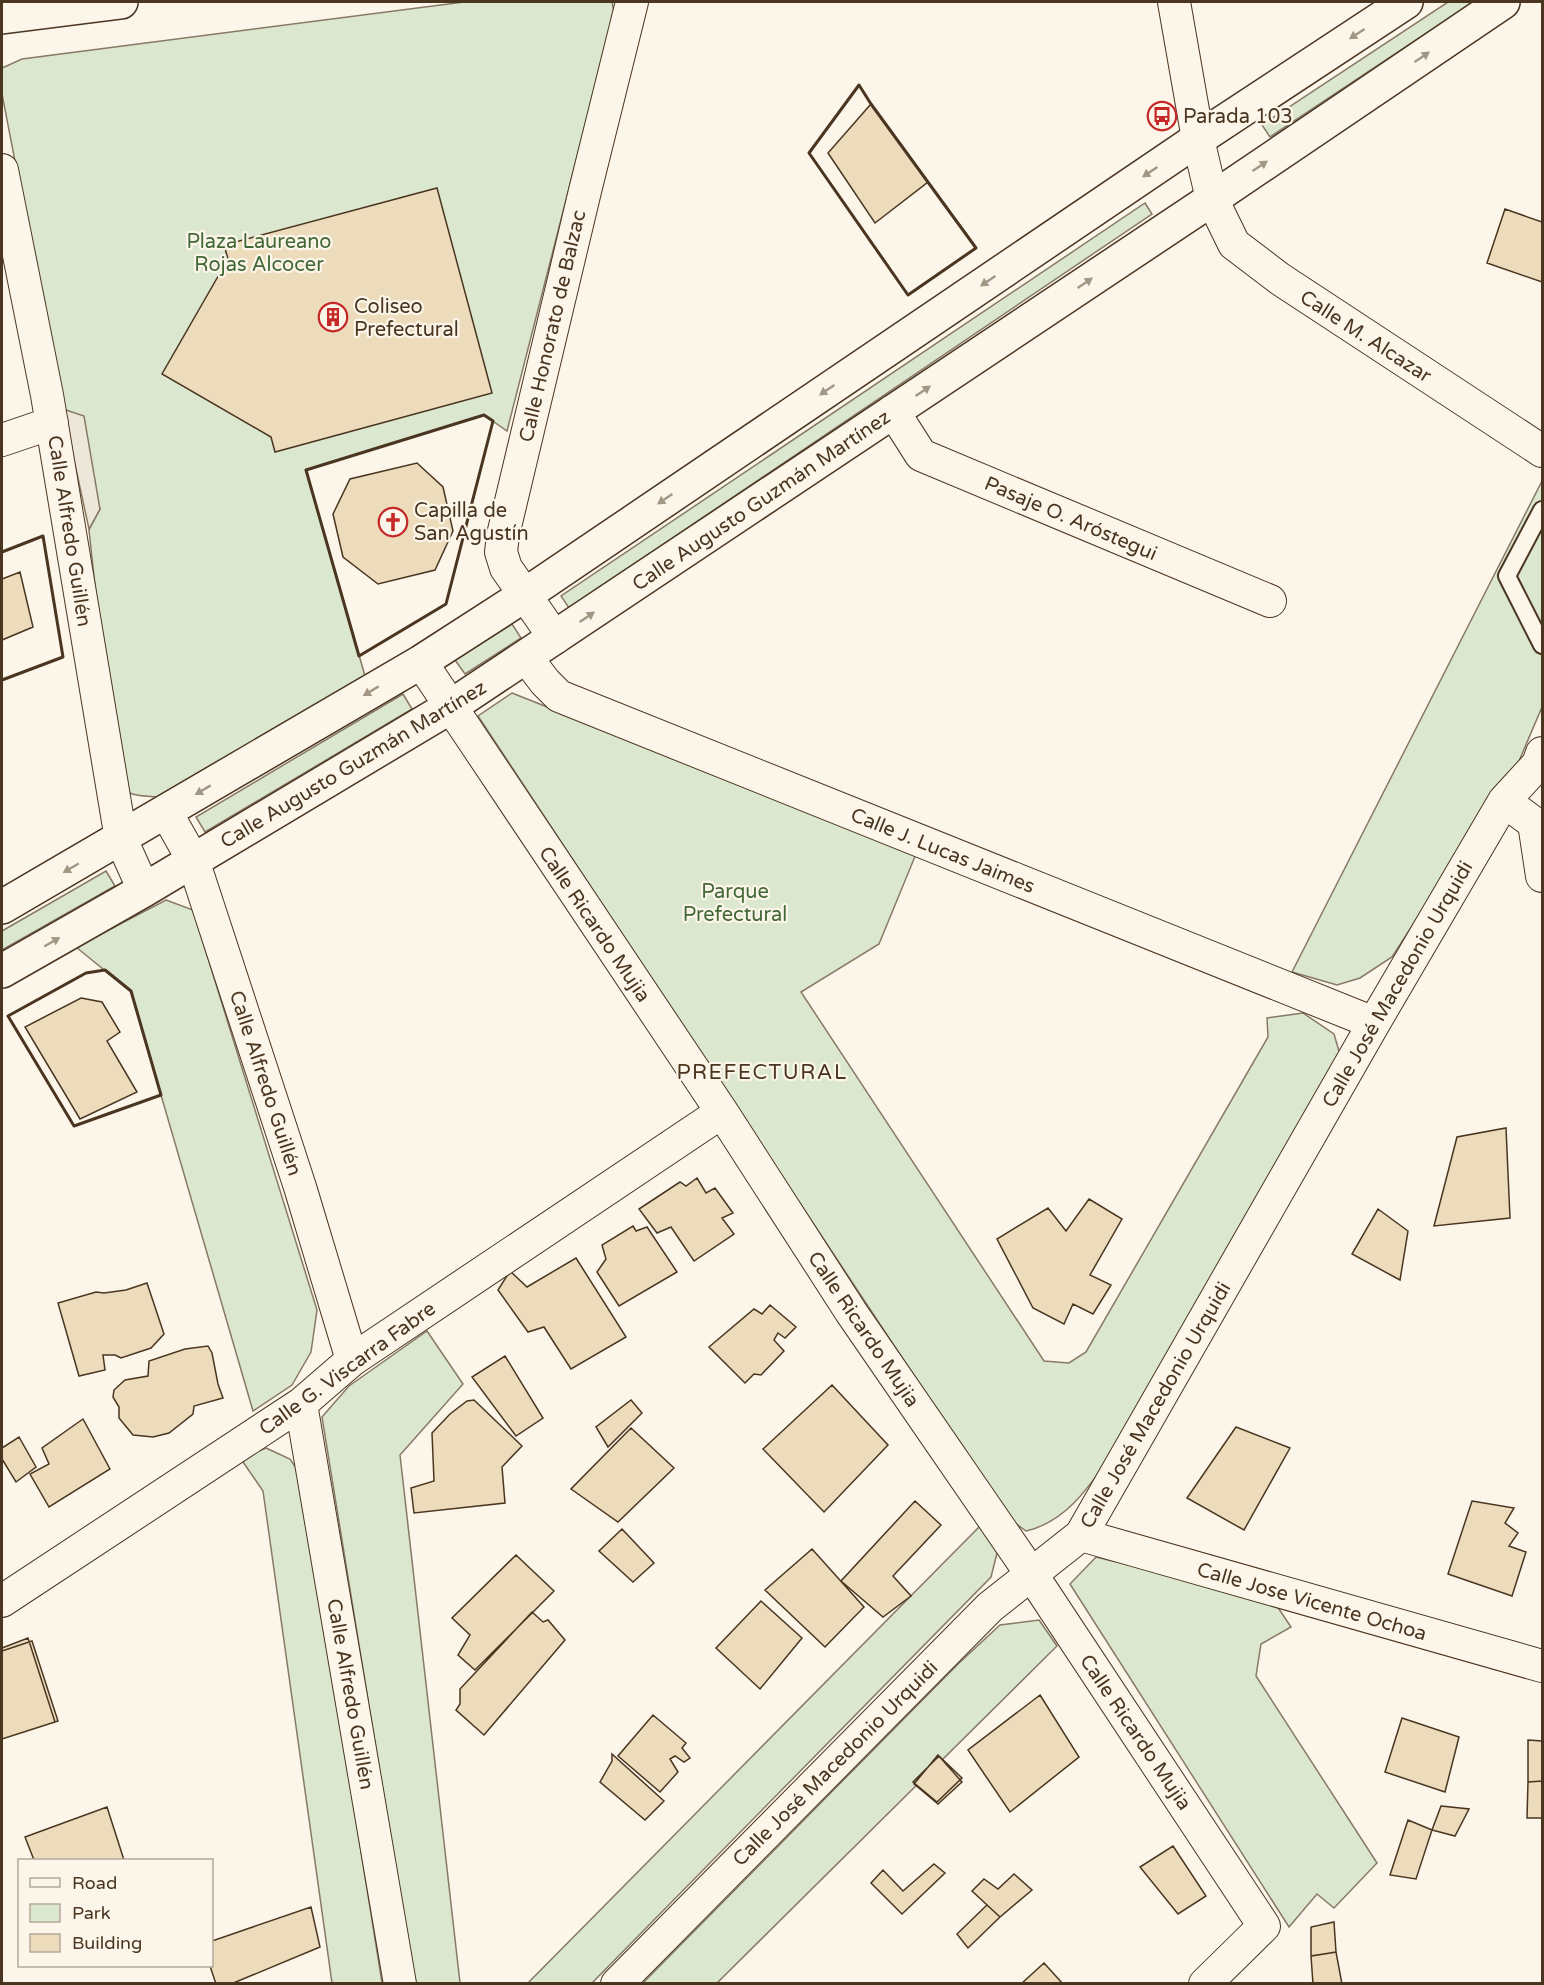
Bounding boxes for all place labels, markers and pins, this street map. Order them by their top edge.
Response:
bus stop icon: Parada 103 [1146,100,1178,132]
place label: Parada 103 [1183,105,1293,129]
place label: Coliseo Prefectural [354,295,459,342]
building icon: Coliseo Prefectural [317,301,349,333]
place label: Capilla de San Agustín [414,499,529,546]
church icon: Capilla de San Agustín [377,506,409,538]

